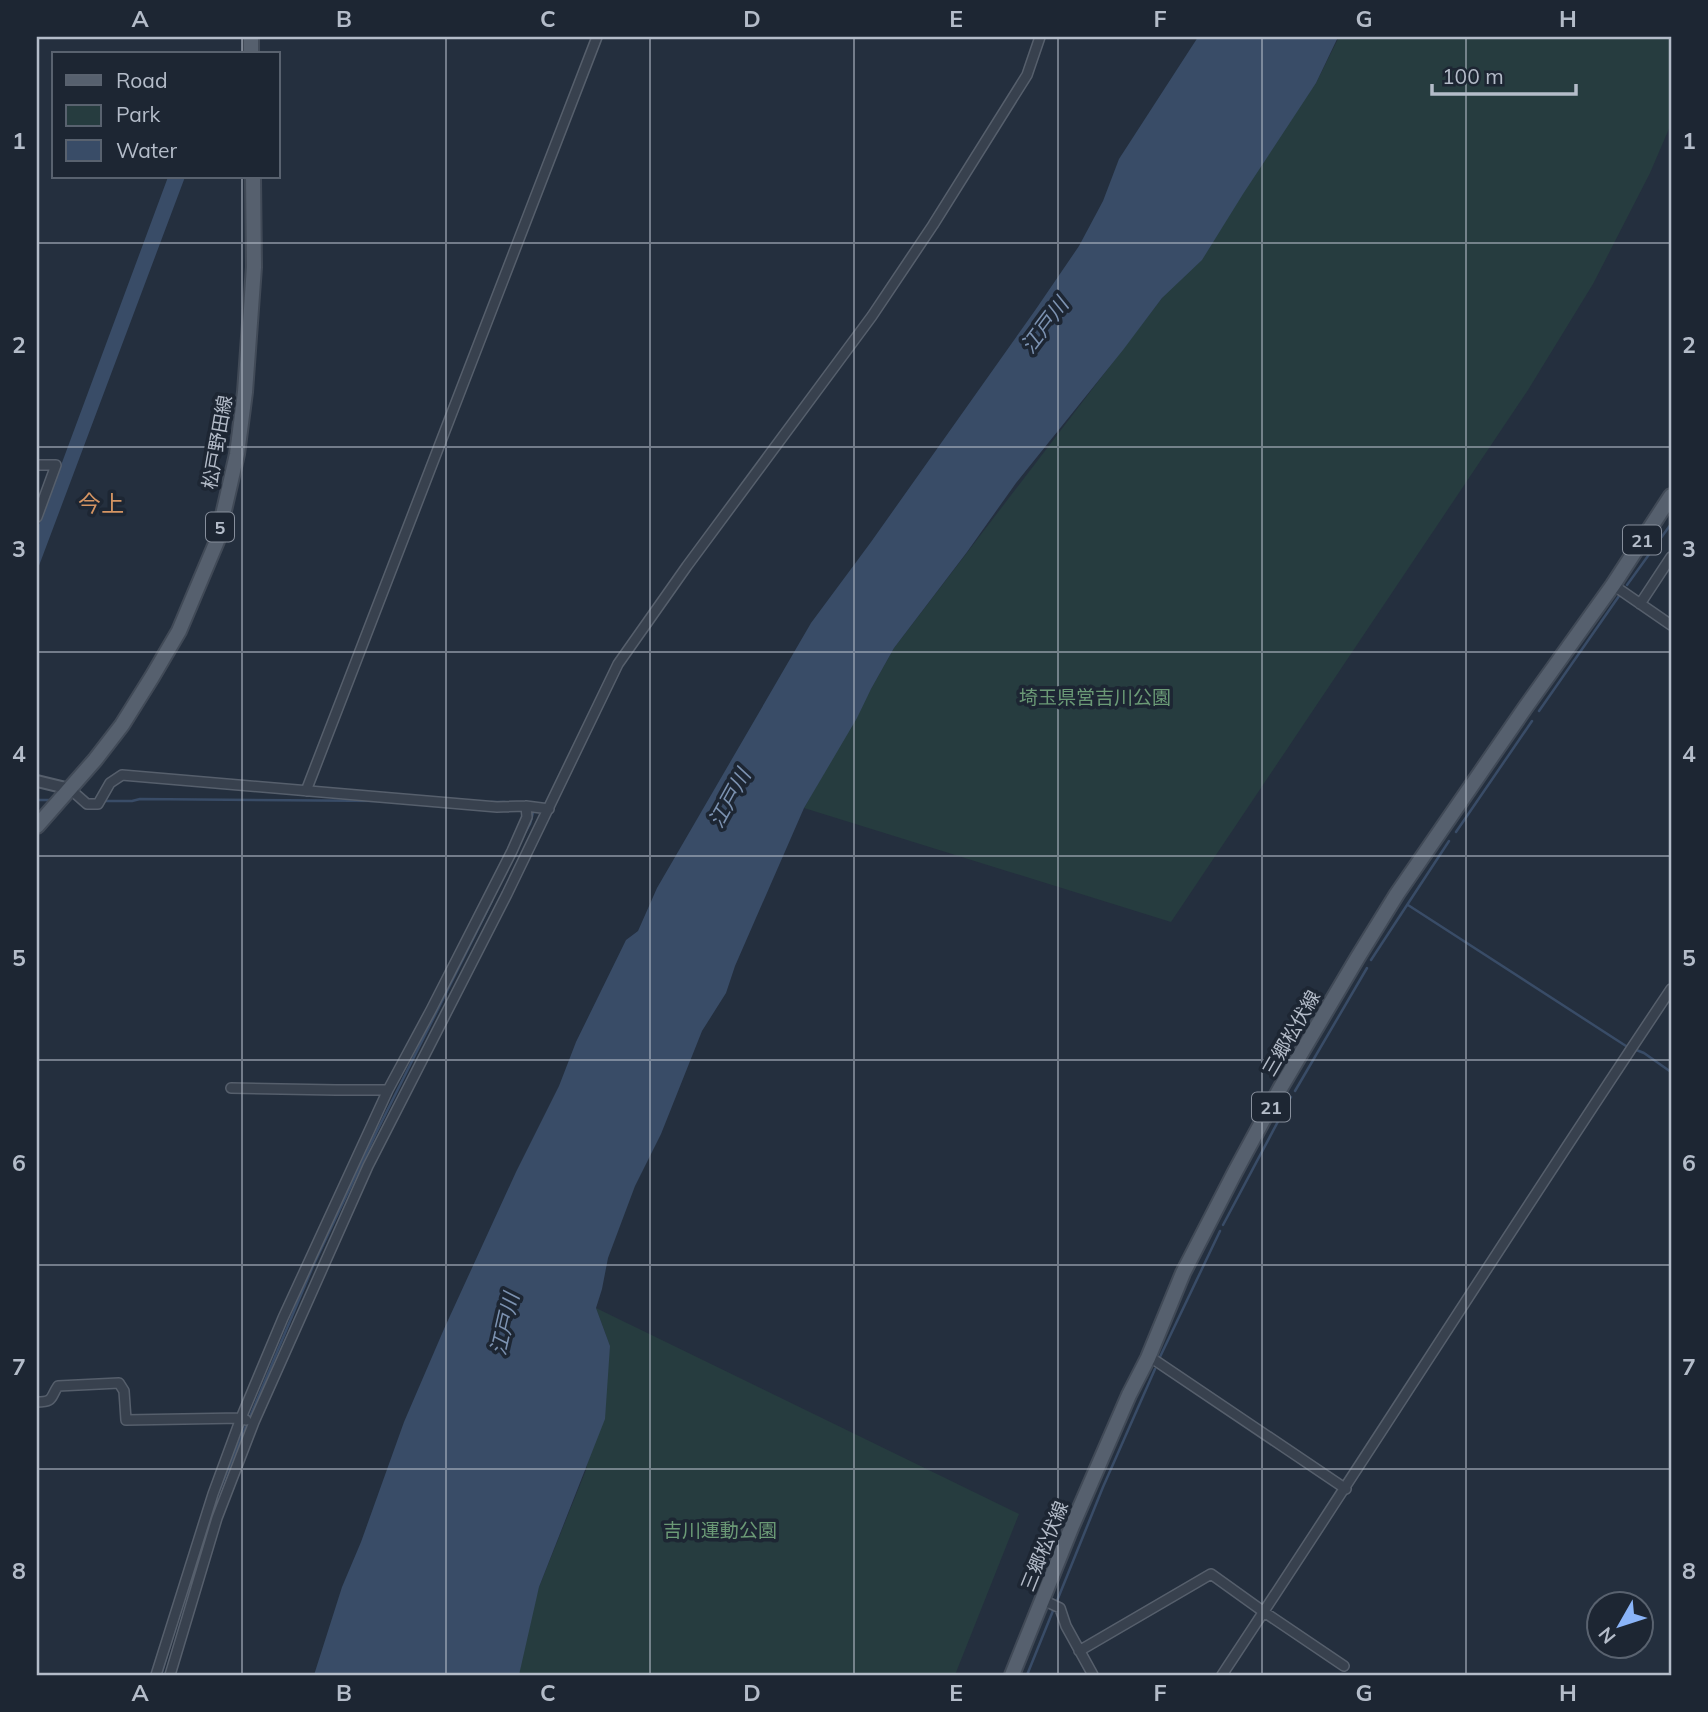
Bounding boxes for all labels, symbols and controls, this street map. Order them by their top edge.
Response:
text: A [131,4,149,33]
text: B [336,4,352,33]
text: C [540,4,556,33]
text: D [743,4,761,33]
text: E [949,4,963,33]
text: F [1153,4,1167,33]
text: G [1355,4,1373,33]
text: H [1559,4,1577,33]
legend [52,52,280,178]
scale bar [1432,52,1575,96]
text: 100 m [1442,63,1504,89]
text: Road [116,67,167,93]
text: Park [116,101,160,127]
text: 1 [12,126,26,155]
text: 1 [1682,126,1696,155]
text: Water [116,137,177,163]
water label: 江戸川 [1015,290,1075,358]
text: 2 [12,330,26,359]
text: 2 [1682,330,1696,359]
street label: 松戸野田線 [197,393,237,491]
district label: 今上 [78,489,124,518]
road number: 5 [206,512,234,542]
road number: 21 [1623,526,1661,554]
text: 3 [12,534,26,563]
text: 3 [1682,534,1696,563]
park label: 埼玉県営吉川公園 [1019,685,1171,709]
text: 4 [12,739,26,768]
text: 4 [1682,739,1696,768]
water label: 江戸川 [702,762,757,832]
text: 5 [12,943,26,972]
text: 5 [1682,943,1696,972]
street label: 三郷松伏線 [1257,986,1325,1080]
road number: 21 [1252,1092,1290,1122]
text: 6 [12,1148,26,1177]
text: 6 [1682,1148,1696,1177]
water label: 江戸川 [484,1288,524,1358]
text: 7 [12,1352,26,1381]
text: 7 [1682,1352,1696,1381]
street label: 三郷松伏線 [1015,1497,1073,1595]
park label: 吉川運動公園 [663,1518,777,1542]
text: 8 [12,1556,26,1585]
text: 8 [1682,1556,1696,1585]
north arrow [1586,1590,1656,1660]
text: N [1593,1623,1621,1649]
text: A [131,1678,149,1707]
text: B [336,1678,352,1707]
text: C [540,1678,556,1707]
text: D [743,1678,761,1707]
text: E [949,1678,963,1707]
text: F [1153,1678,1167,1707]
text: G [1355,1678,1373,1707]
text: H [1559,1678,1577,1707]

